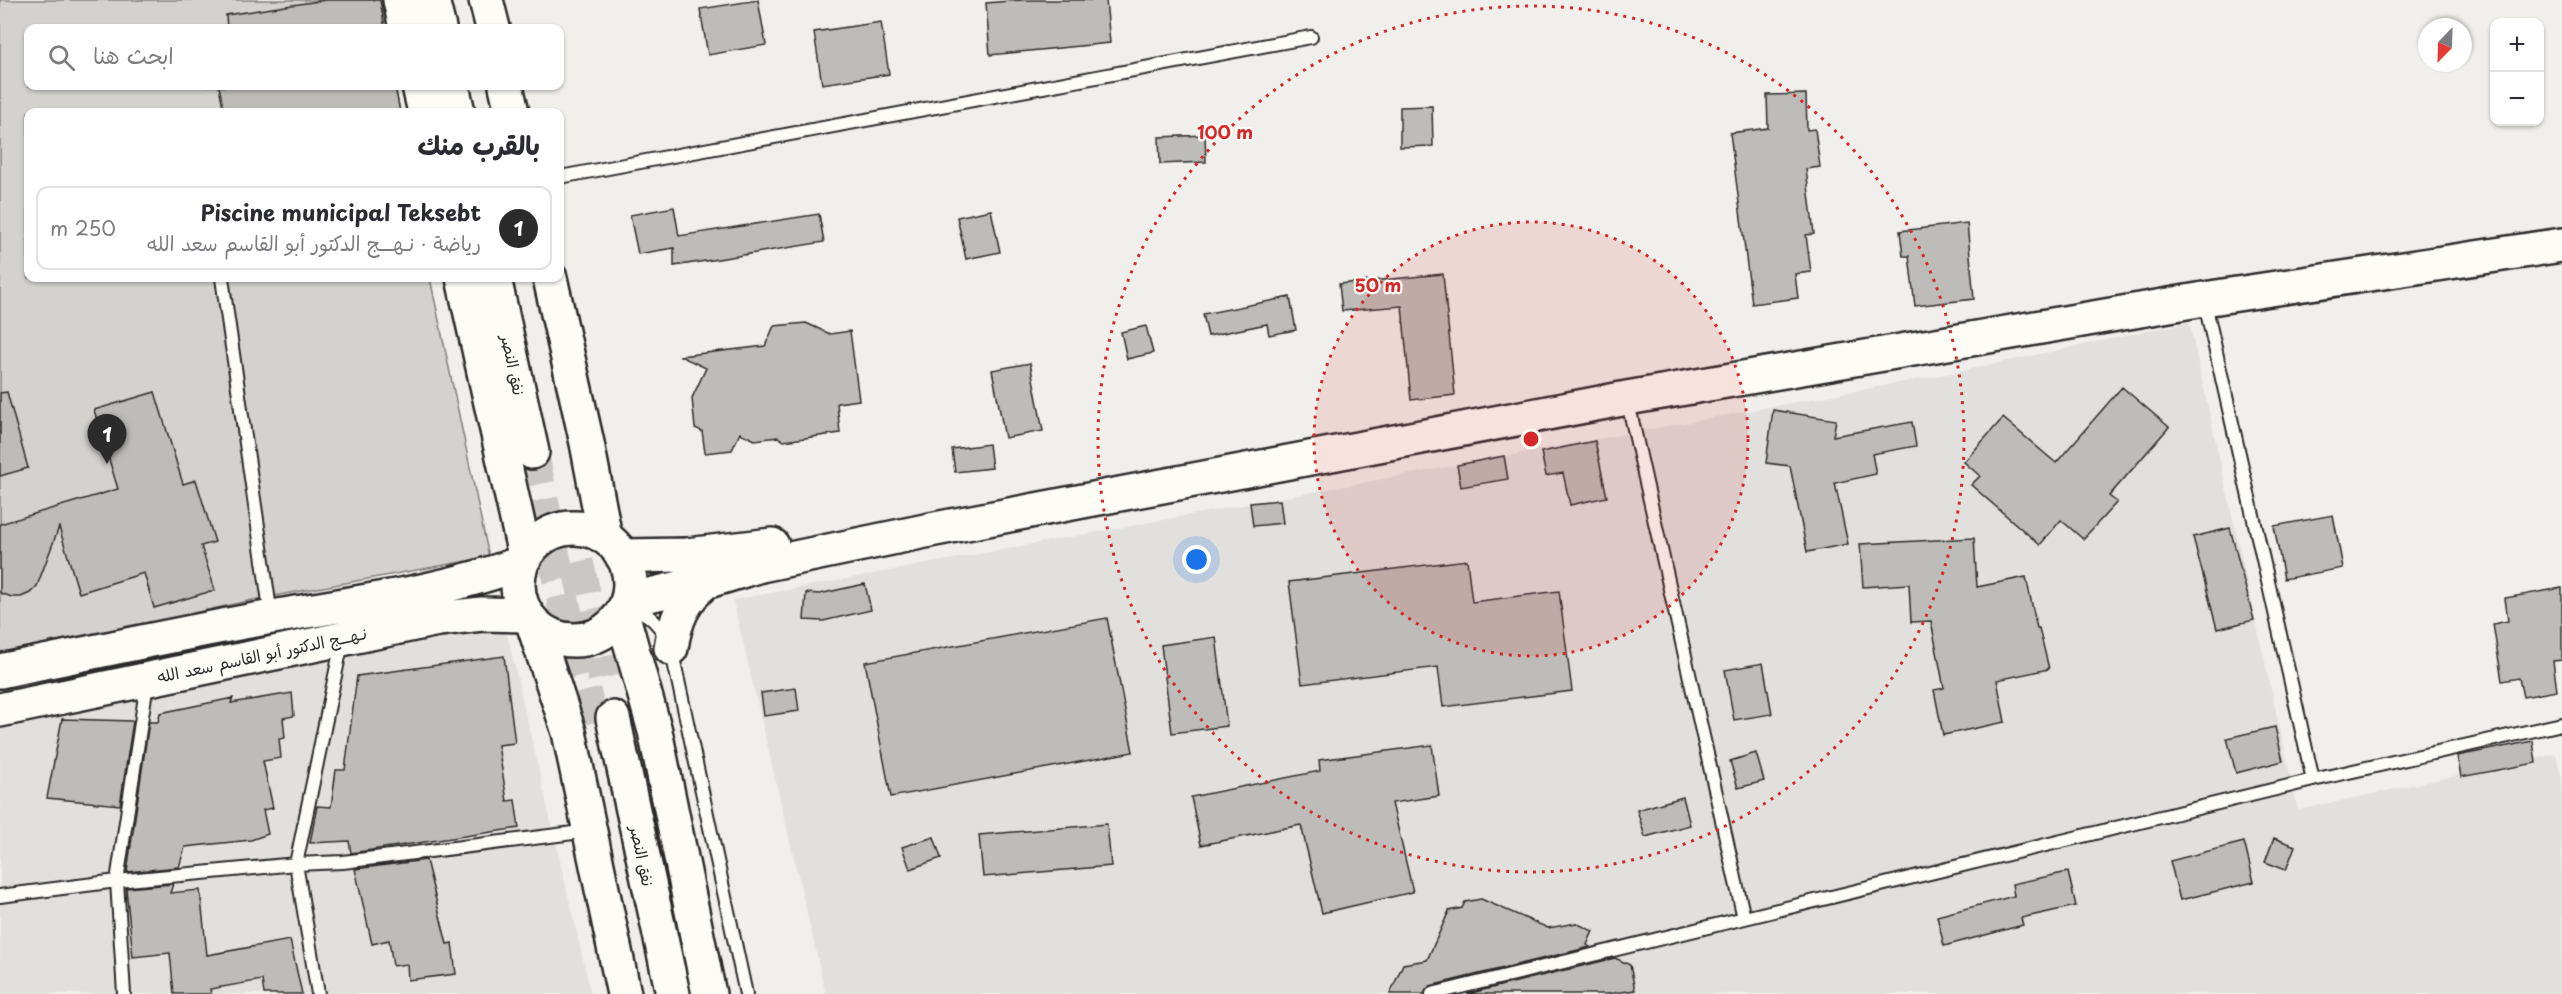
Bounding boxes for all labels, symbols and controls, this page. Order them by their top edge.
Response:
north arrow [2418,18,2472,72]
map controls [2490,18,2544,126]
button: + [2490,18,2544,72]
search box [24,24,564,90]
text: ابحث هنا [93,38,174,71]
icon: search [45,41,78,74]
button: − [2490,72,2544,126]
text: 100 m [1197,118,1253,145]
text: بالقرب منك [418,125,540,164]
text: Piscine municipal Teksebt [200,195,481,228]
text: 250 m [50,213,116,243]
text: 1 [514,213,523,243]
text: رياضة · نـهـــج الدكتور أبو القاسم سعد الله [147,228,481,258]
text: 50 m [1355,271,1401,298]
street label: نفق النصر [495,330,532,397]
pin: 1 [88,414,126,464]
centre of rings [1521,429,1541,449]
your location [1182,545,1211,574]
street label: نـهـــج الدكتور أبو القاسم سعد الله [155,620,369,690]
street label: نفق النصر [624,821,661,888]

